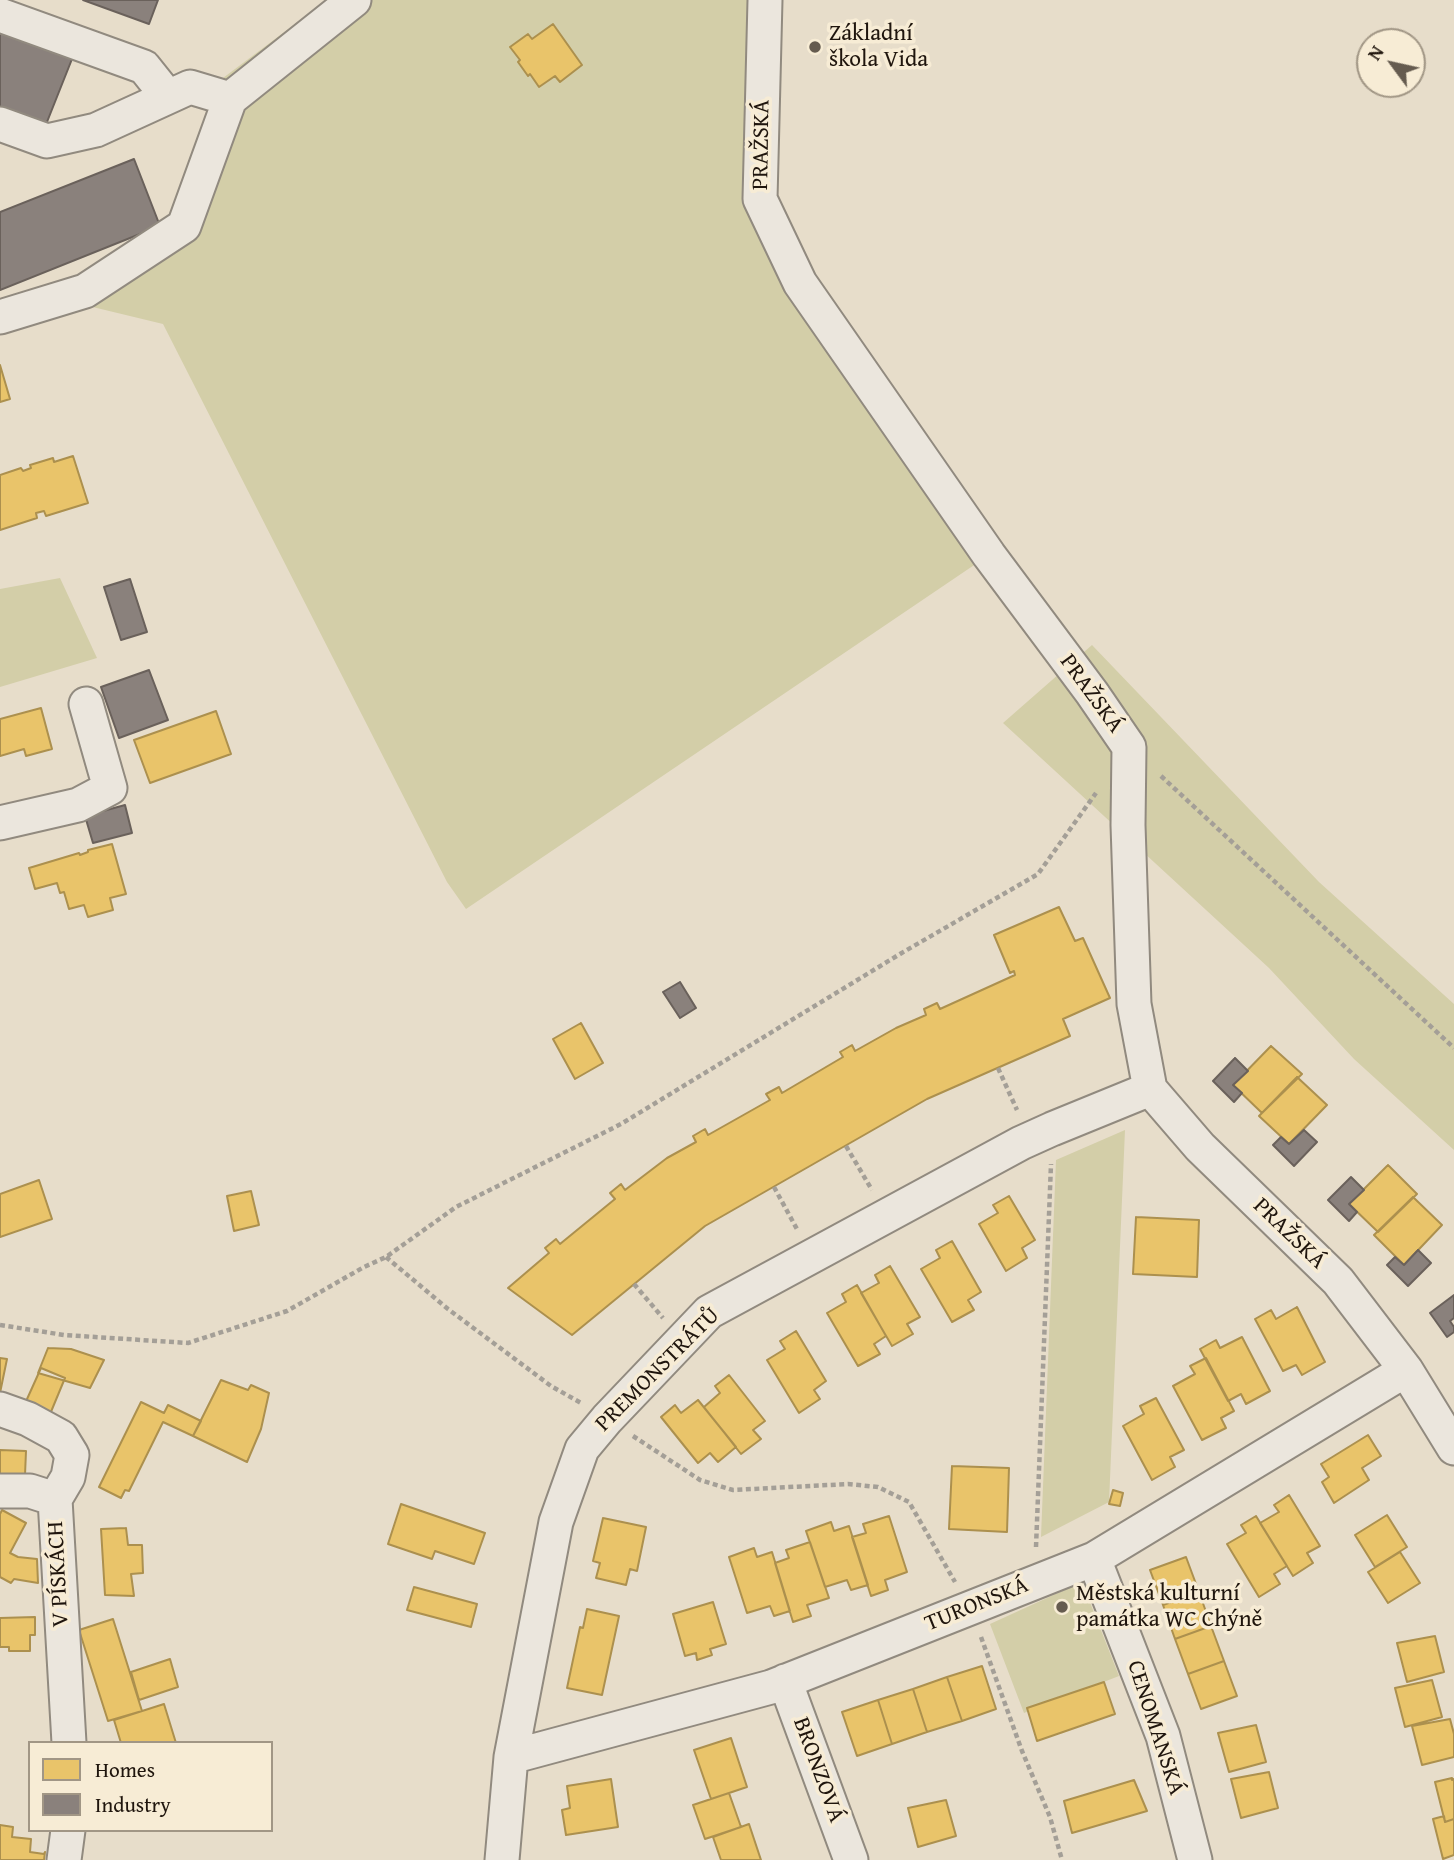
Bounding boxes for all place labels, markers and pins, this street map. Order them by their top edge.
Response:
place label: Základní škola Vida [829,20,928,74]
marker: Základní škola Vida [807,39,823,55]
place label: Městská kulturní památka WC Chýně [1076,1580,1262,1634]
marker: Městská kulturní památka WC Chýně [1054,1599,1070,1615]

